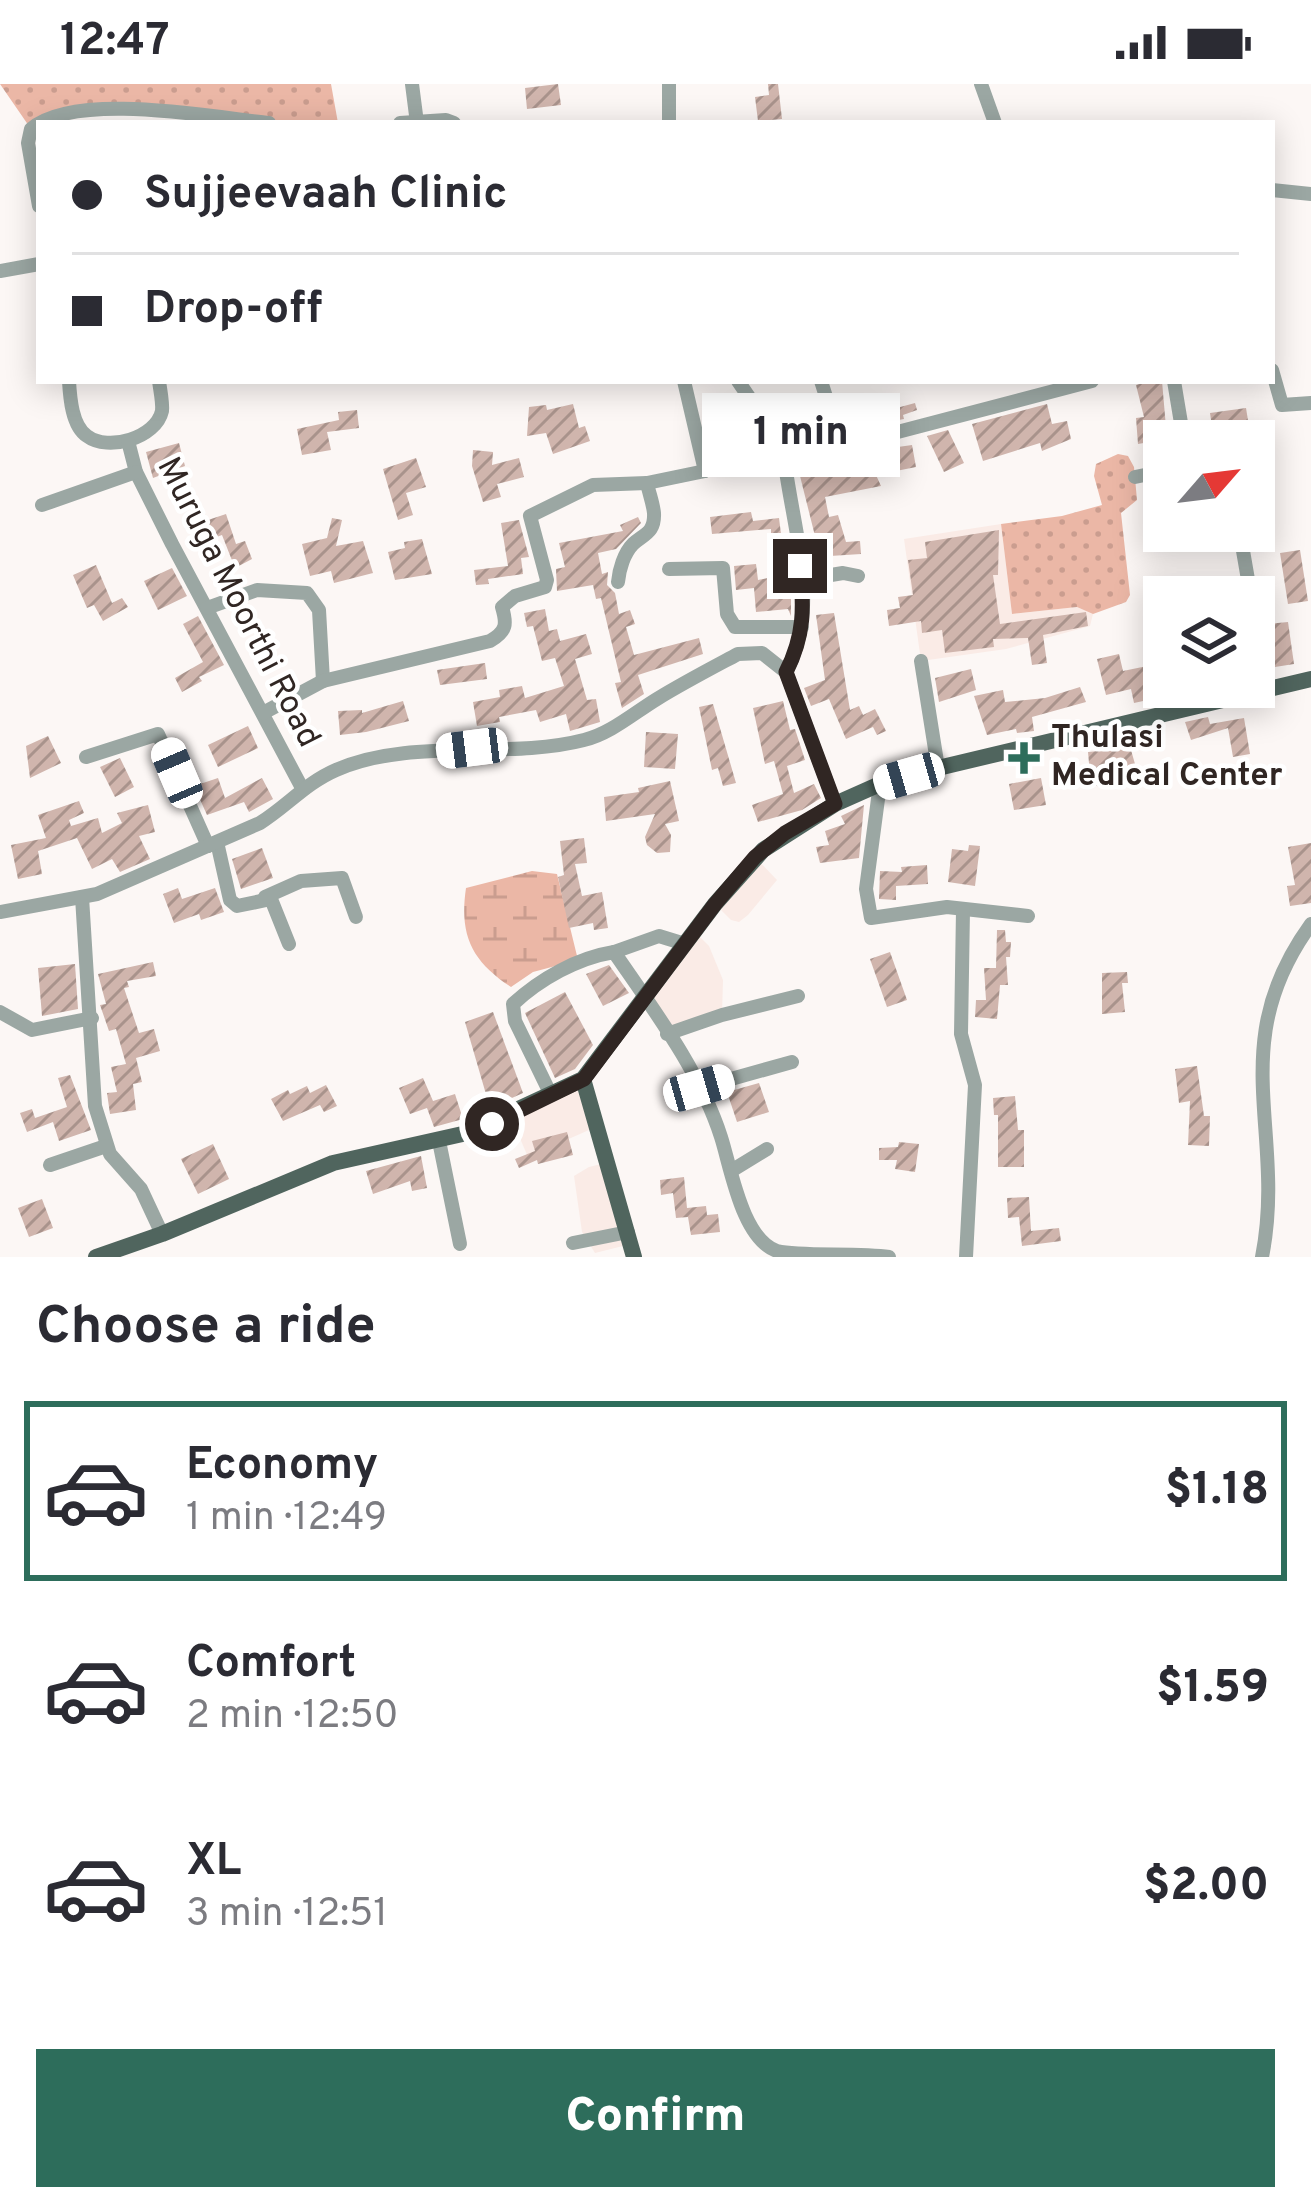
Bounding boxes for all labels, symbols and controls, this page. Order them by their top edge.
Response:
text: 12:47 [60,14,170,71]
text: Sujjeevaah Clinic [144,167,508,224]
text: Drop-off [144,282,323,339]
callout: 1 min [701,392,899,476]
text: 1 min [753,410,849,459]
north arrow [1143,420,1275,552]
map controls [1143,420,1275,708]
street label: Muruga Moorthi Road [146,451,328,755]
route end [773,539,827,593]
button: layers [1143,576,1275,708]
place label: Thulasi Medical Center [1051,718,1283,798]
car [434,726,510,770]
car [146,733,208,813]
marker: Thulasi Medical Center [1008,742,1040,774]
car [869,749,949,803]
car [659,1061,739,1115]
route start [465,1097,519,1151]
text: Choose a ride [36,1294,376,1363]
icon: car [42,1437,150,1545]
text: Economy [186,1438,378,1495]
text: $1.18 [1165,1463,1269,1520]
text: 1 min · 12:49 [186,1495,387,1544]
icon: car [42,1635,150,1743]
text: Comfort [186,1636,356,1693]
text: $1.59 [1156,1661,1269,1718]
text: 2 min · 12:50 [186,1693,399,1742]
icon: car [42,1833,150,1941]
text: XL [186,1834,241,1891]
text: $2.00 [1143,1859,1269,1916]
text: 3 min · 12:51 [186,1891,388,1940]
button: Confirm [36,2049,1275,2187]

